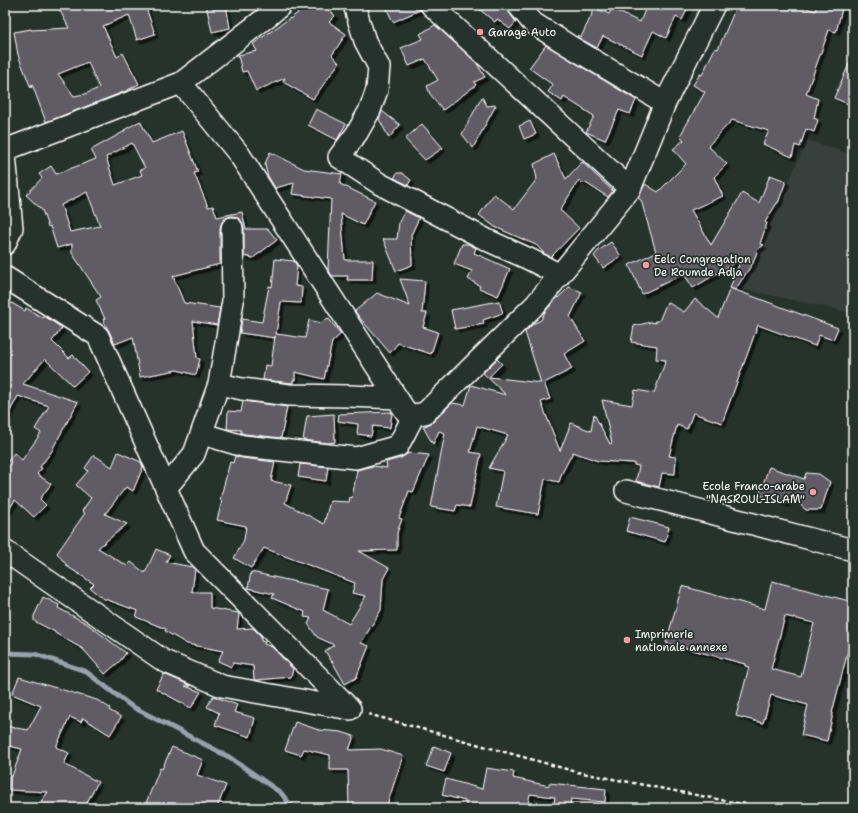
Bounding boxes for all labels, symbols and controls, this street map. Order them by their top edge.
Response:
place label: Garage Auto [488,25,557,40]
marker: Garage Auto [475,27,485,37]
place label: Eelc Congregation De Roumde Adja [654,252,751,280]
marker: Eelc Congregation De Roumde Adja [641,260,651,270]
place label: Ecole Franco-arabe "NASROUL-ISLAM" [702,479,805,507]
marker: Ecole Franco-arabe "NASROUL-ISLAM" [808,487,818,497]
place label: Imprimerie nationale annexe [635,627,728,655]
marker: Imprimerie nationale annexe [622,635,632,645]

